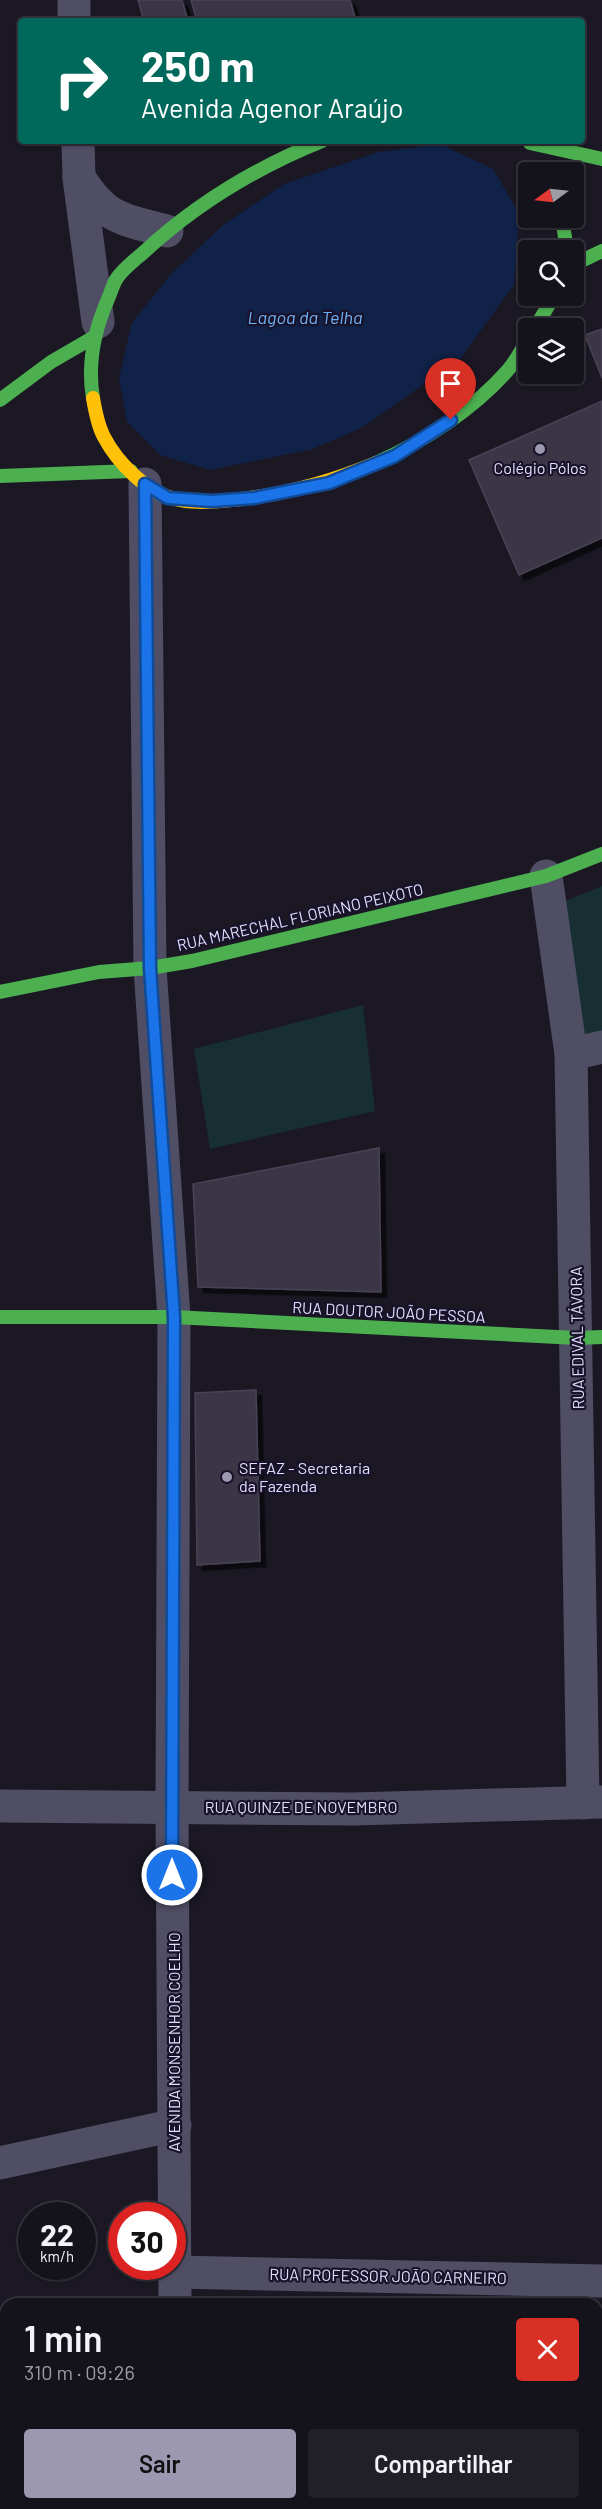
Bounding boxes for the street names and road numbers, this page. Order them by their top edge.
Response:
street label: RUA MARECHAL FLORIANO PEIXOTO [175,879,425,954]
street label: RUA EDIVAL TÁVORA [566,1266,587,1410]
street label: RUA DOUTOR JOÃO PESSOA [292,1297,486,1326]
street label: RUA QUINZE DE NOVEMBRO [205,1797,397,1816]
street label: AVENIDA MONSENHOR COELHO [164,1932,183,2152]
street label: RUA PROFESSOR JOĀO CARNEIRO [269,2264,507,2287]

